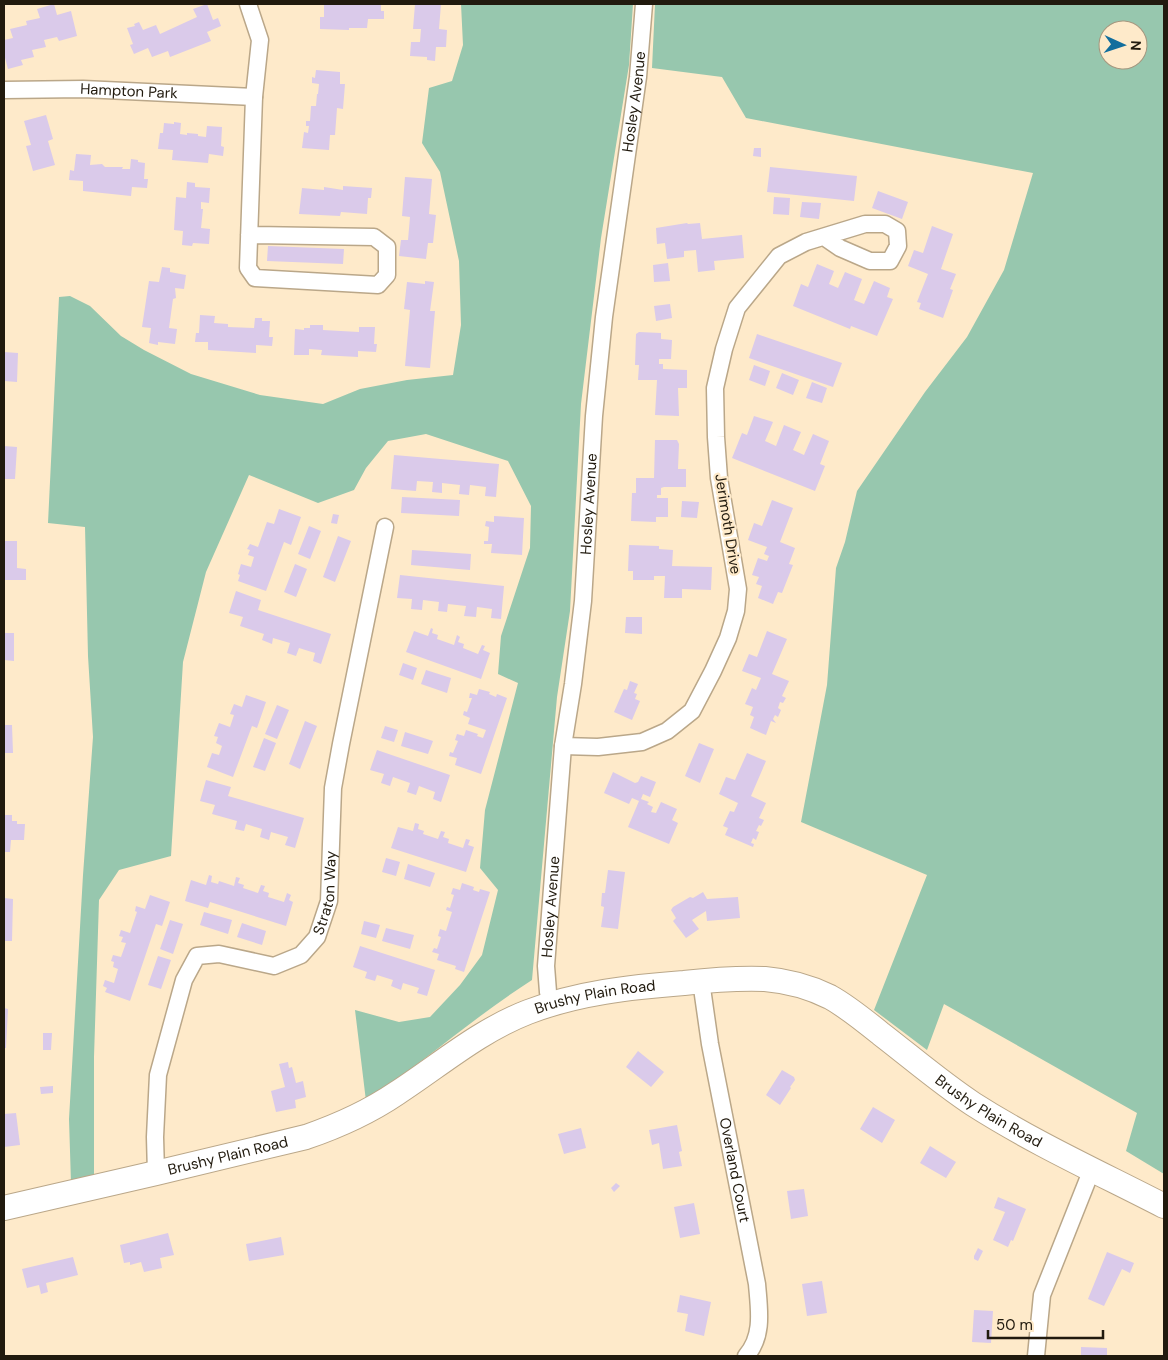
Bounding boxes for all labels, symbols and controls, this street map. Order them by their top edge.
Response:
north arrow [1098,20,1148,70]
text: N [1127,40,1145,51]
street label: Hosley Avenue [617,50,650,153]
street label: Hampton Park [80,79,179,103]
street label: Hosley Avenue [576,453,602,555]
street label: Jerimoth Drive [710,472,746,576]
street label: Straton Way [308,850,341,937]
street label: Hosley Avenue [537,855,564,958]
street label: Brushy Plain Road [532,975,656,1019]
street label: Brushy Plain Road [931,1070,1046,1152]
street label: Overland Court [715,1116,755,1224]
street label: Brushy Plain Road [166,1132,290,1180]
scale bar [988,1308,1103,1340]
text: 50 m [996,1315,1033,1335]

